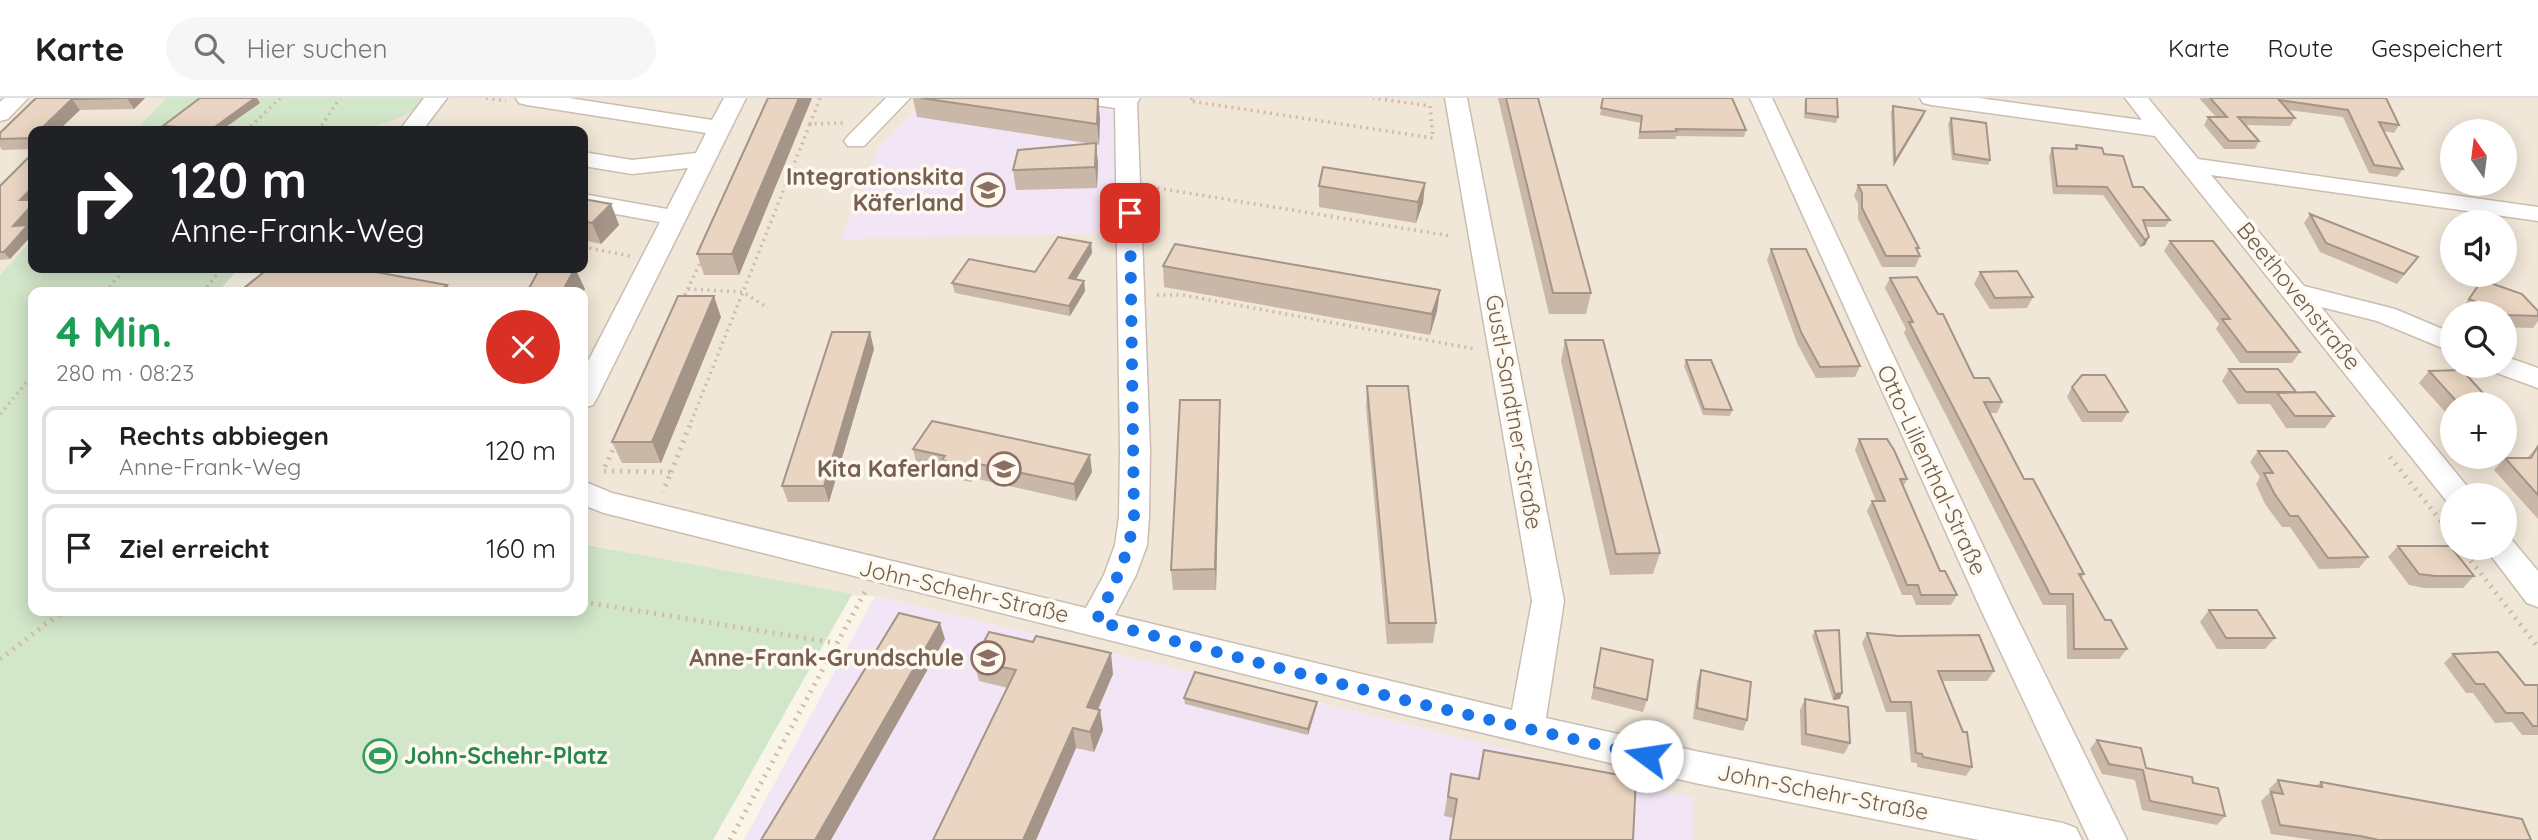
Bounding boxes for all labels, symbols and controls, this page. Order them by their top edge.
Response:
search box [166,17,656,80]
text: Karte [35,28,124,69]
icon: search [190,29,228,67]
text: Hier suchen [246,32,388,65]
text: Karte [2168,33,2230,63]
text: Route [2268,33,2333,63]
text: Gespeichert [2371,33,2503,63]
north arrow [2440,119,2516,196]
map controls [2440,119,2517,560]
text: 120 m [171,149,307,210]
icon: right [56,154,147,245]
place label: Integrationskita Käferland [786,162,964,217]
school or university icon: Integrationskita Käferland [969,171,1007,209]
pin [1100,183,1160,243]
icon: arrive [1111,194,1149,232]
text: Anne-Frank-Weg [171,210,425,250]
button: sound [2440,210,2517,287]
street label: Beethovenstraße [2231,216,2368,376]
street label: Gustl-Sandtner-Straße [1480,292,1549,532]
button: search [2440,301,2517,378]
text: 4 Min. [56,305,172,358]
button: close [486,310,560,384]
text: 280 m · 08:23 [56,358,194,387]
street label: Otto-Lilienthal-Straße [1871,360,1994,580]
button: + [2440,392,2517,469]
text: Rechts abbiegen [119,419,329,452]
icon: right [60,431,98,469]
text: 120 m [486,434,556,467]
school or university icon: Kita Kaferland [985,450,1023,488]
text: Anne-Frank-Weg [119,452,301,481]
place label: Kita Kaferland [817,454,979,483]
button: − [2440,483,2517,560]
icon: arrive [60,529,98,567]
text: Ziel erreicht [119,532,270,565]
text: 160 m [486,532,556,565]
street label: John-Schehr-Straße [856,552,1072,629]
school or university icon: Anne-Frank-Grundschule [969,639,1007,677]
place label: Anne-Frank-Grundschule [689,643,964,672]
position arrow [1610,719,1684,793]
sports icon: John-Schehr-Platz [361,737,399,775]
place label: John-Schehr-Platz [404,741,608,770]
street label: John-Schehr-Straße [1715,757,1931,826]

